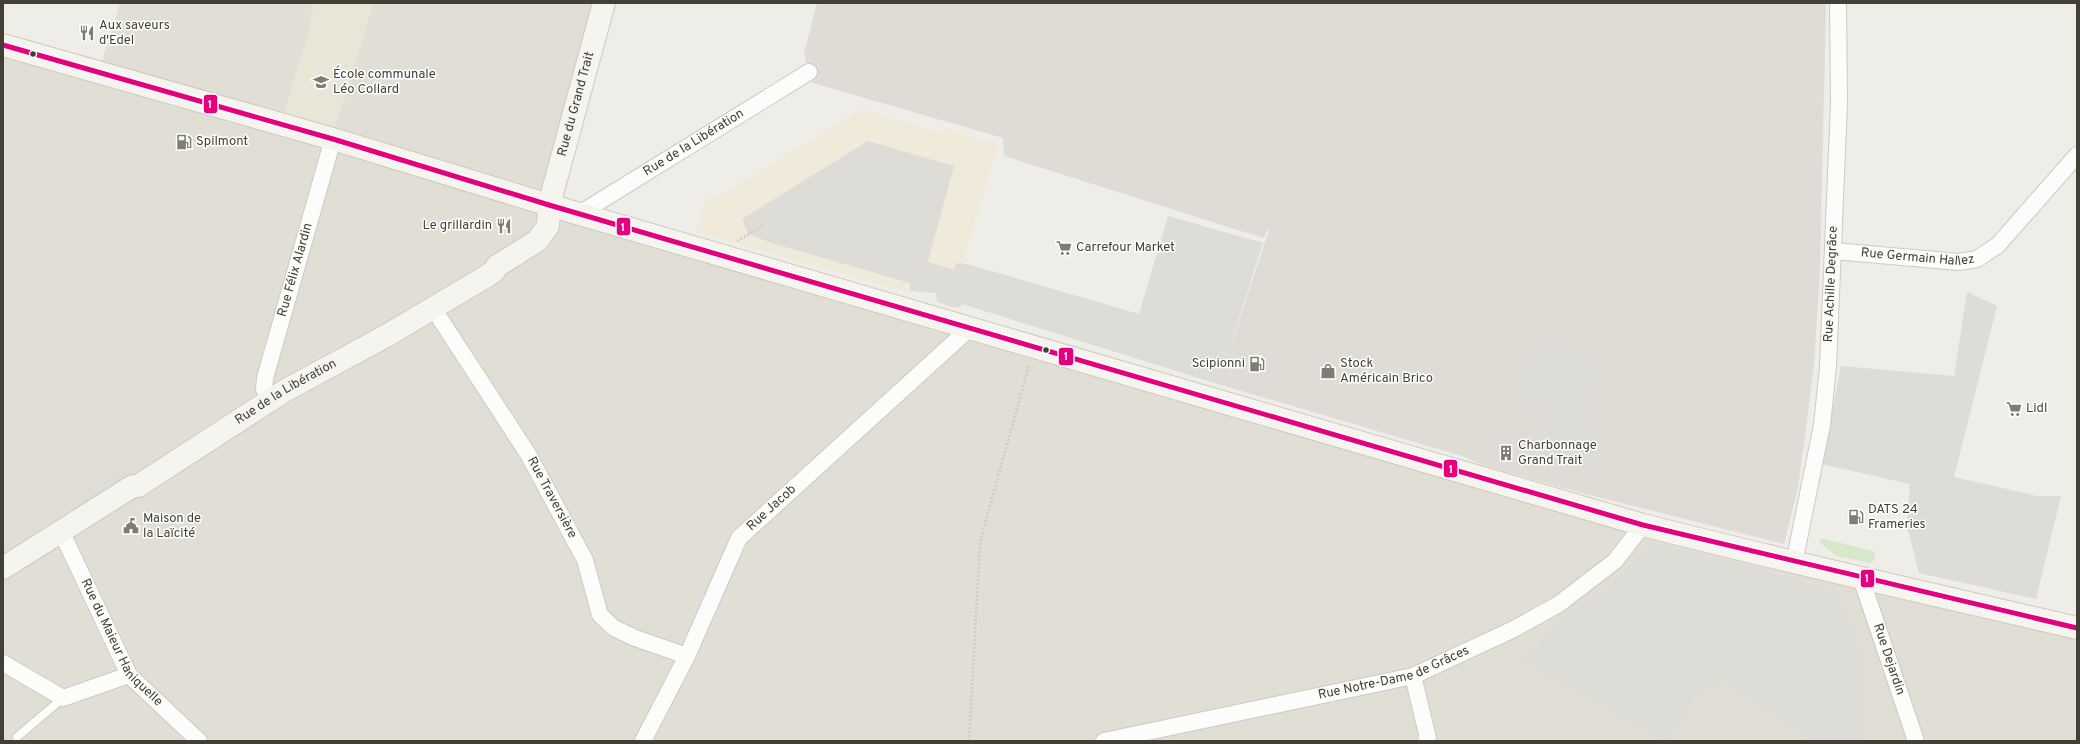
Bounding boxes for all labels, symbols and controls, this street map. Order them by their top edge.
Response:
place label: Aux saveurs d'Edel [99,18,170,49]
restaurant icon: Aux saveurs d'Edel [78,24,96,42]
unlabelled marker [28,49,38,59]
street label: Rue du Grand Trait [555,50,598,158]
place label: École communale Léo Collard [333,65,436,98]
school or university icon: École communale Léo Collard [312,73,330,91]
line badge: 1 [203,94,218,114]
text: 1 [208,98,212,112]
street label: Rue de la Libération [641,106,747,180]
fuel station icon: Spilmont [175,133,193,151]
place label: Spilmont [196,134,248,150]
restaurant icon: Le grillardin [495,217,513,235]
line badge: 1 [616,217,631,236]
place label: Le grillardin [423,218,492,234]
street label: Rue Félix Alardin [275,221,317,319]
text: 1 [621,221,625,235]
street label: Rue Achille Degrâce [1821,226,1842,343]
supermarket icon: Carrefour Market [1055,239,1073,257]
place label: Carrefour Market [1076,240,1175,256]
street label: Rue Germain Hallez [1860,245,1976,270]
unlabelled marker [1041,345,1051,355]
line badge: 1 [1058,347,1074,366]
text: 1 [1064,350,1068,364]
fuel station icon: Scipionni [1248,355,1266,373]
street label: Rue de la Libération [232,356,340,429]
place label: Scipionni [1192,356,1245,372]
place label: Stock Américain Brico [1340,356,1433,387]
shop icon: Stock Américain Brico [1319,362,1337,380]
supermarket icon: Lidl [2005,400,2023,418]
place label: Lidl [2026,401,2047,417]
place label: Charbonnage Grand Trait [1518,438,1597,469]
building icon: Charbonnage Grand Trait [1497,444,1515,462]
street label: Rue Traversière [523,454,580,541]
line badge: 1 [1443,459,1458,478]
text: 1 [1449,463,1453,477]
street label: Rue Jacob [744,482,800,535]
place label: DATS 24 Frameries [1868,502,1926,533]
fuel station icon: DATS 24 Frameries [1847,508,1865,526]
place label: Maison de la Laïcité [143,511,201,542]
public building icon: Maison de la Laïcité [122,517,140,535]
line badge: 1 [1860,569,1875,588]
text: 1 [1865,572,1869,586]
street label: Rue du Maieur Haniquelle [77,576,166,710]
street label: Rue Dejardin [1869,622,1908,697]
street label: Rue Notre-Dame de Grâces [1317,643,1472,704]

